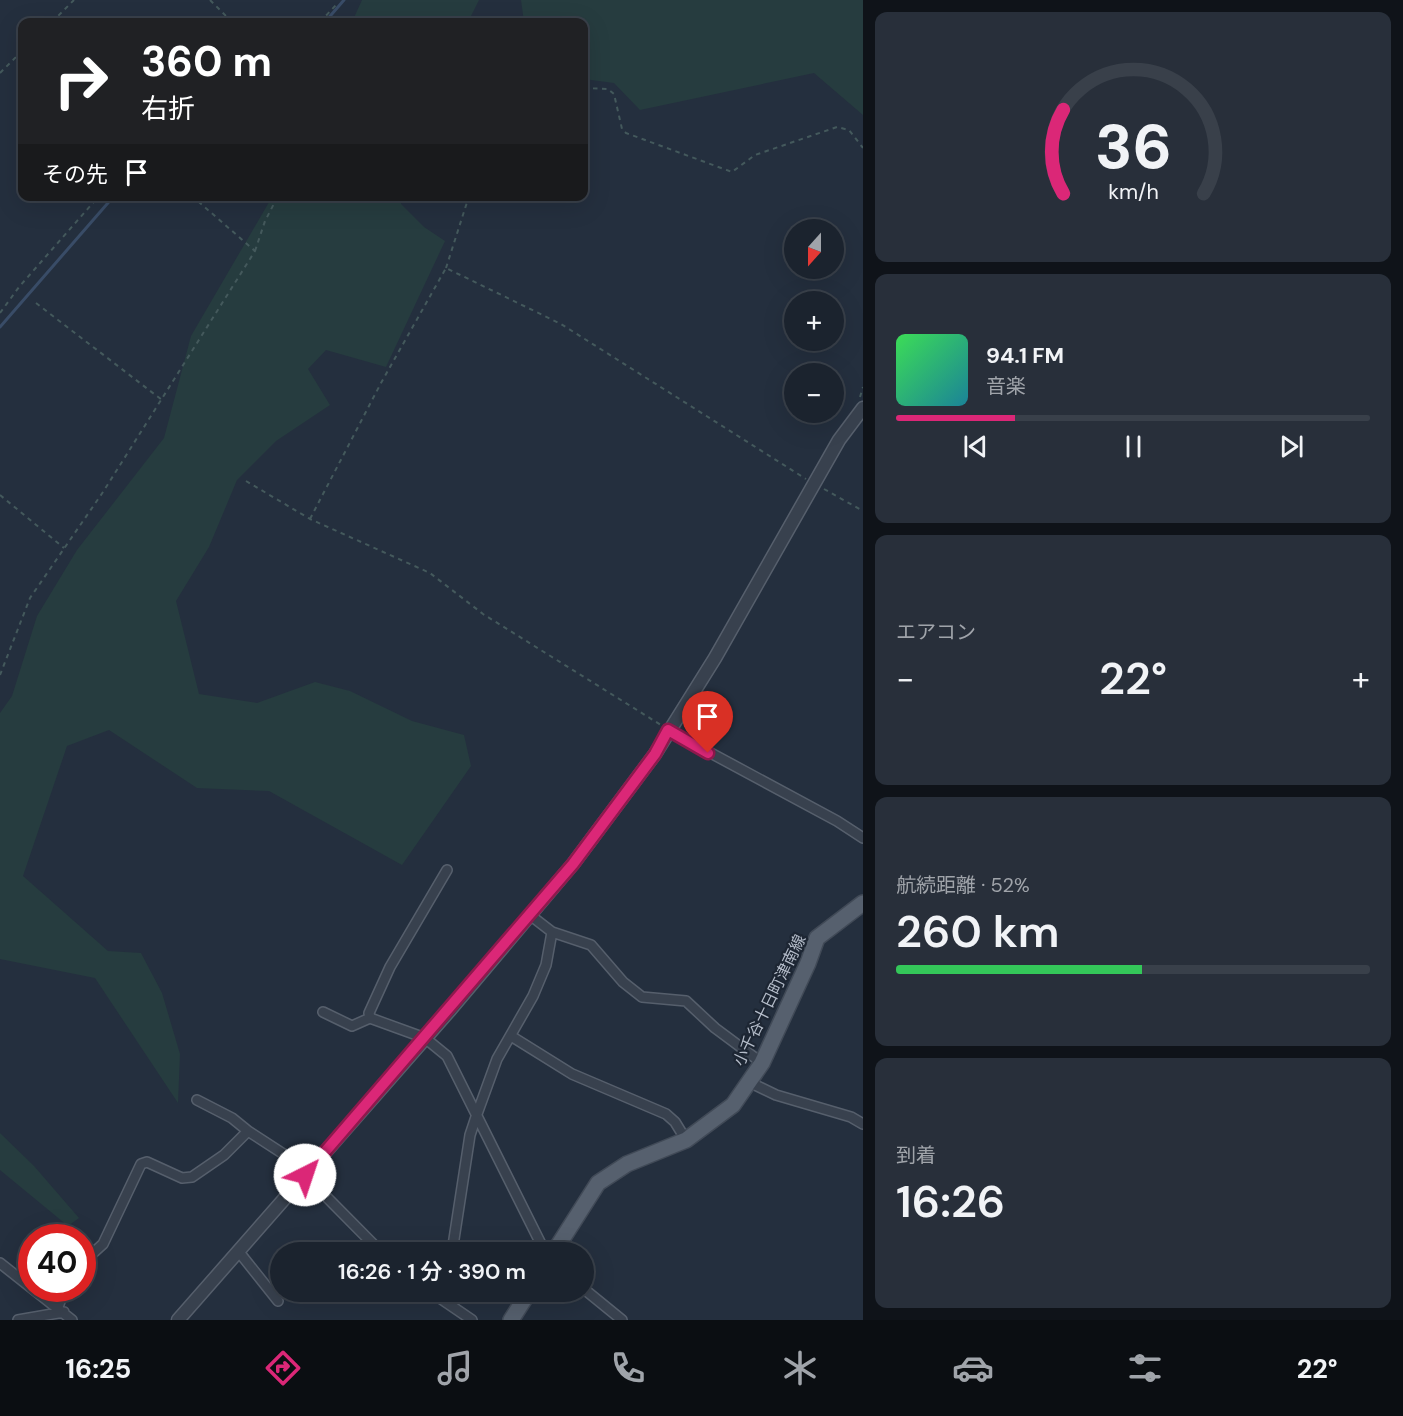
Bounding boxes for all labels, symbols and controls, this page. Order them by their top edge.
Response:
text: 360 m [141,34,272,89]
icon: right [42,42,120,120]
text: 右折 [141,91,195,126]
text: 36 [1094,106,1172,187]
icon: arrive [120,156,153,189]
text: その先 [42,160,108,189]
text: km/h [1108,178,1158,206]
north arrow [784,219,844,279]
map controls [784,219,844,423]
button: + [784,291,844,351]
text: 94.1 FM [986,341,1064,370]
button: − [784,363,844,423]
text: 音楽 [986,373,1026,399]
icon: previous [959,430,992,463]
icon: pause [1117,430,1150,463]
icon: next [1275,430,1308,463]
text: エアコン [896,619,976,645]
text: 22° [1099,649,1167,708]
text: − [896,657,914,700]
text: + [1352,657,1370,700]
pin [682,691,733,753]
icon: arrive [691,700,724,733]
text: 航続距離 · 52% [896,872,1030,898]
text: 260 km [896,902,1060,961]
street label: 小千谷十日町津南線 [728,931,810,1070]
text: 到着 [896,1142,936,1168]
position arrow [273,1143,337,1207]
text: 16:26 [896,1172,1005,1231]
speed limit sign: 40 [18,1224,96,1302]
text: 16:26 · 1 分 · 390 m [338,1257,526,1286]
icon: directions [262,1347,304,1389]
icon: music [434,1347,476,1389]
icon: phone [607,1347,649,1389]
icon: climate [779,1347,821,1389]
icon: car [952,1347,994,1389]
icon: filters [1124,1347,1166,1389]
text: 16:25 [65,1351,131,1386]
text: 22° [1297,1351,1338,1386]

